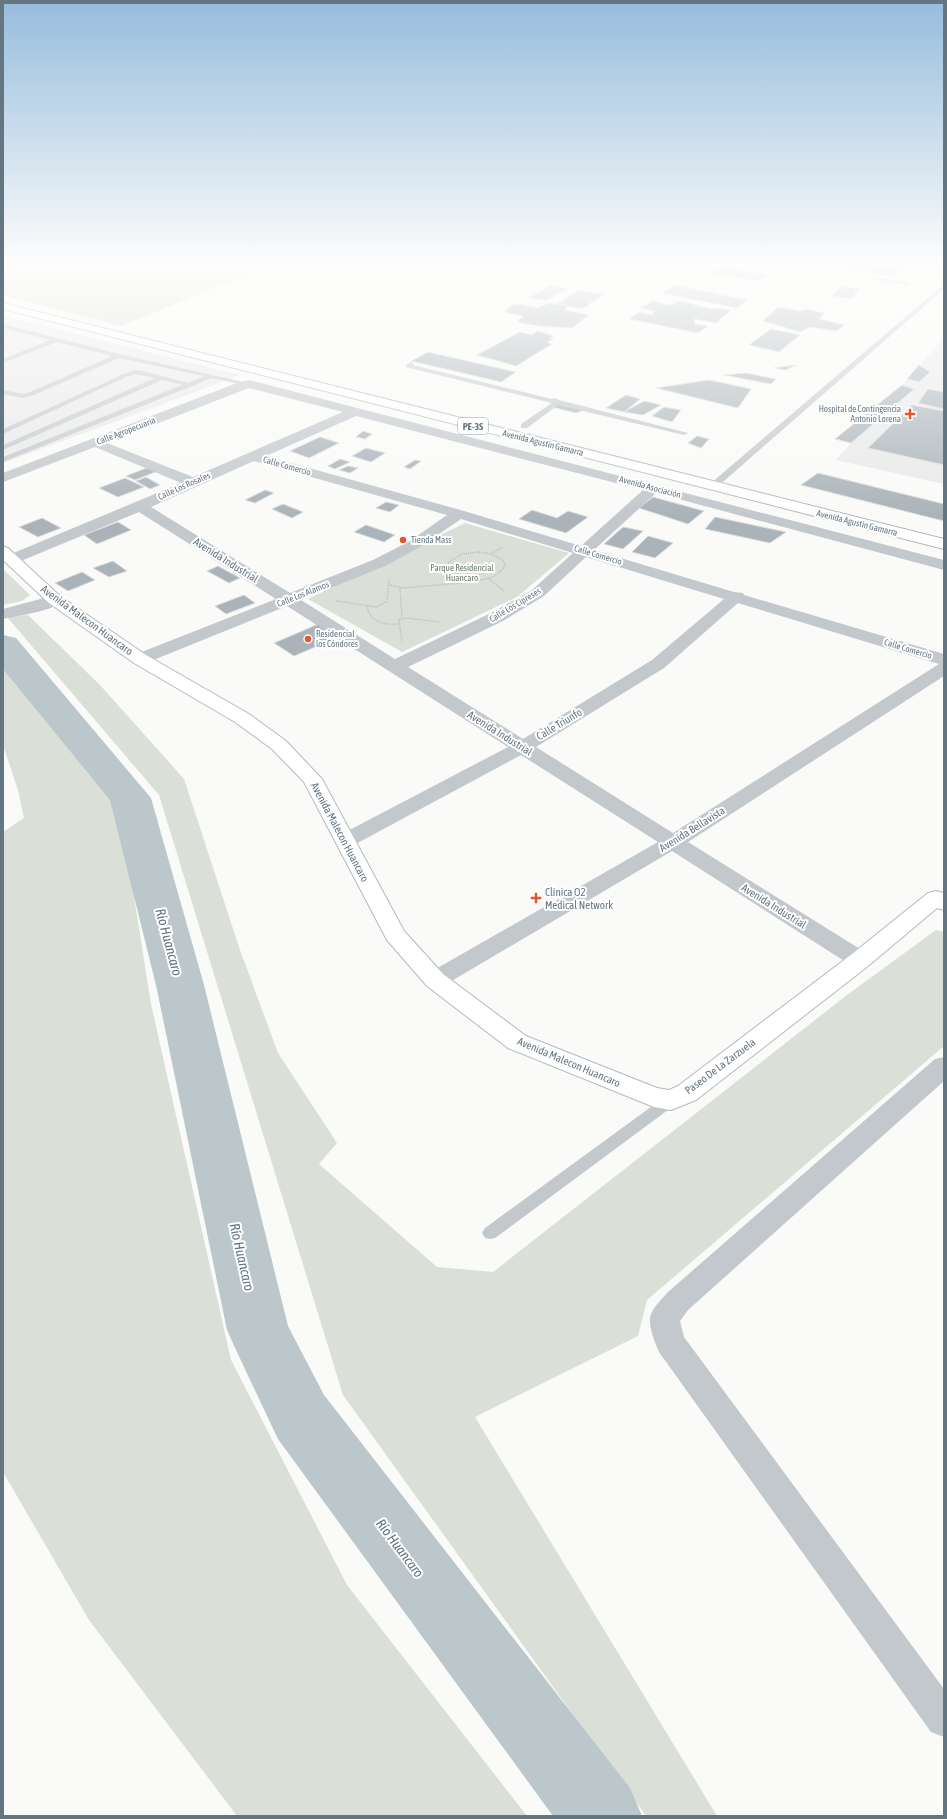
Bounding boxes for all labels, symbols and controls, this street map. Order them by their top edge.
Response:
place label: Hospital de Contingencia Antonio Lorena [819,404,901,424]
marker: Hospital de Contingencia Antonio Lorena [904,408,916,420]
street label: Calle Agropecuaria [95,415,157,447]
road number: PE-3S [458,418,488,434]
street label: Avenida Agustín Gamarra [501,428,585,458]
street label: Calle Comercio [262,454,312,478]
street label: Calle Los Rosales [156,470,212,502]
street label: Avenida Asociación [618,474,682,500]
street label: Avenida Agustín Gamarra [815,508,899,538]
street label: Avenida Industrial [191,535,261,585]
marker: Tienda Mass [398,535,408,545]
place label: Tienda Mass [411,535,452,545]
street label: Calle Comercio [573,543,623,567]
park label: Parque Residencial Huancaro [430,563,494,583]
street label: Calle Los Alamos [276,579,330,609]
street label: Avenida Malecon Huancaro [39,583,135,657]
street label: Calle Los Cipreses [488,586,542,624]
place label: Residencial los Cóndores [316,629,358,649]
marker: Residencial los Cóndores [303,634,313,644]
street label: Calle Comercio [883,637,933,661]
street label: Calle Triunfo [534,706,584,742]
street label: Avenida Industrial [465,708,535,758]
street label: Avenida Malecon Huancaro [309,780,371,884]
street label: Avenida Bellavista [657,804,727,854]
street label: Avenida Industrial [739,881,809,931]
place label: Clínica O2 Medical Network [545,886,613,911]
marker: Clínica O2 Medical Network [530,892,542,904]
water label: Río Huancaro [152,907,186,978]
street label: Avenida Malecon Huancaro [516,1035,622,1089]
street label: Paseo De La Zarzuela [682,1036,758,1096]
water label: Río Huancaro [226,1222,258,1293]
water label: Río Huancaro [373,1516,427,1581]

